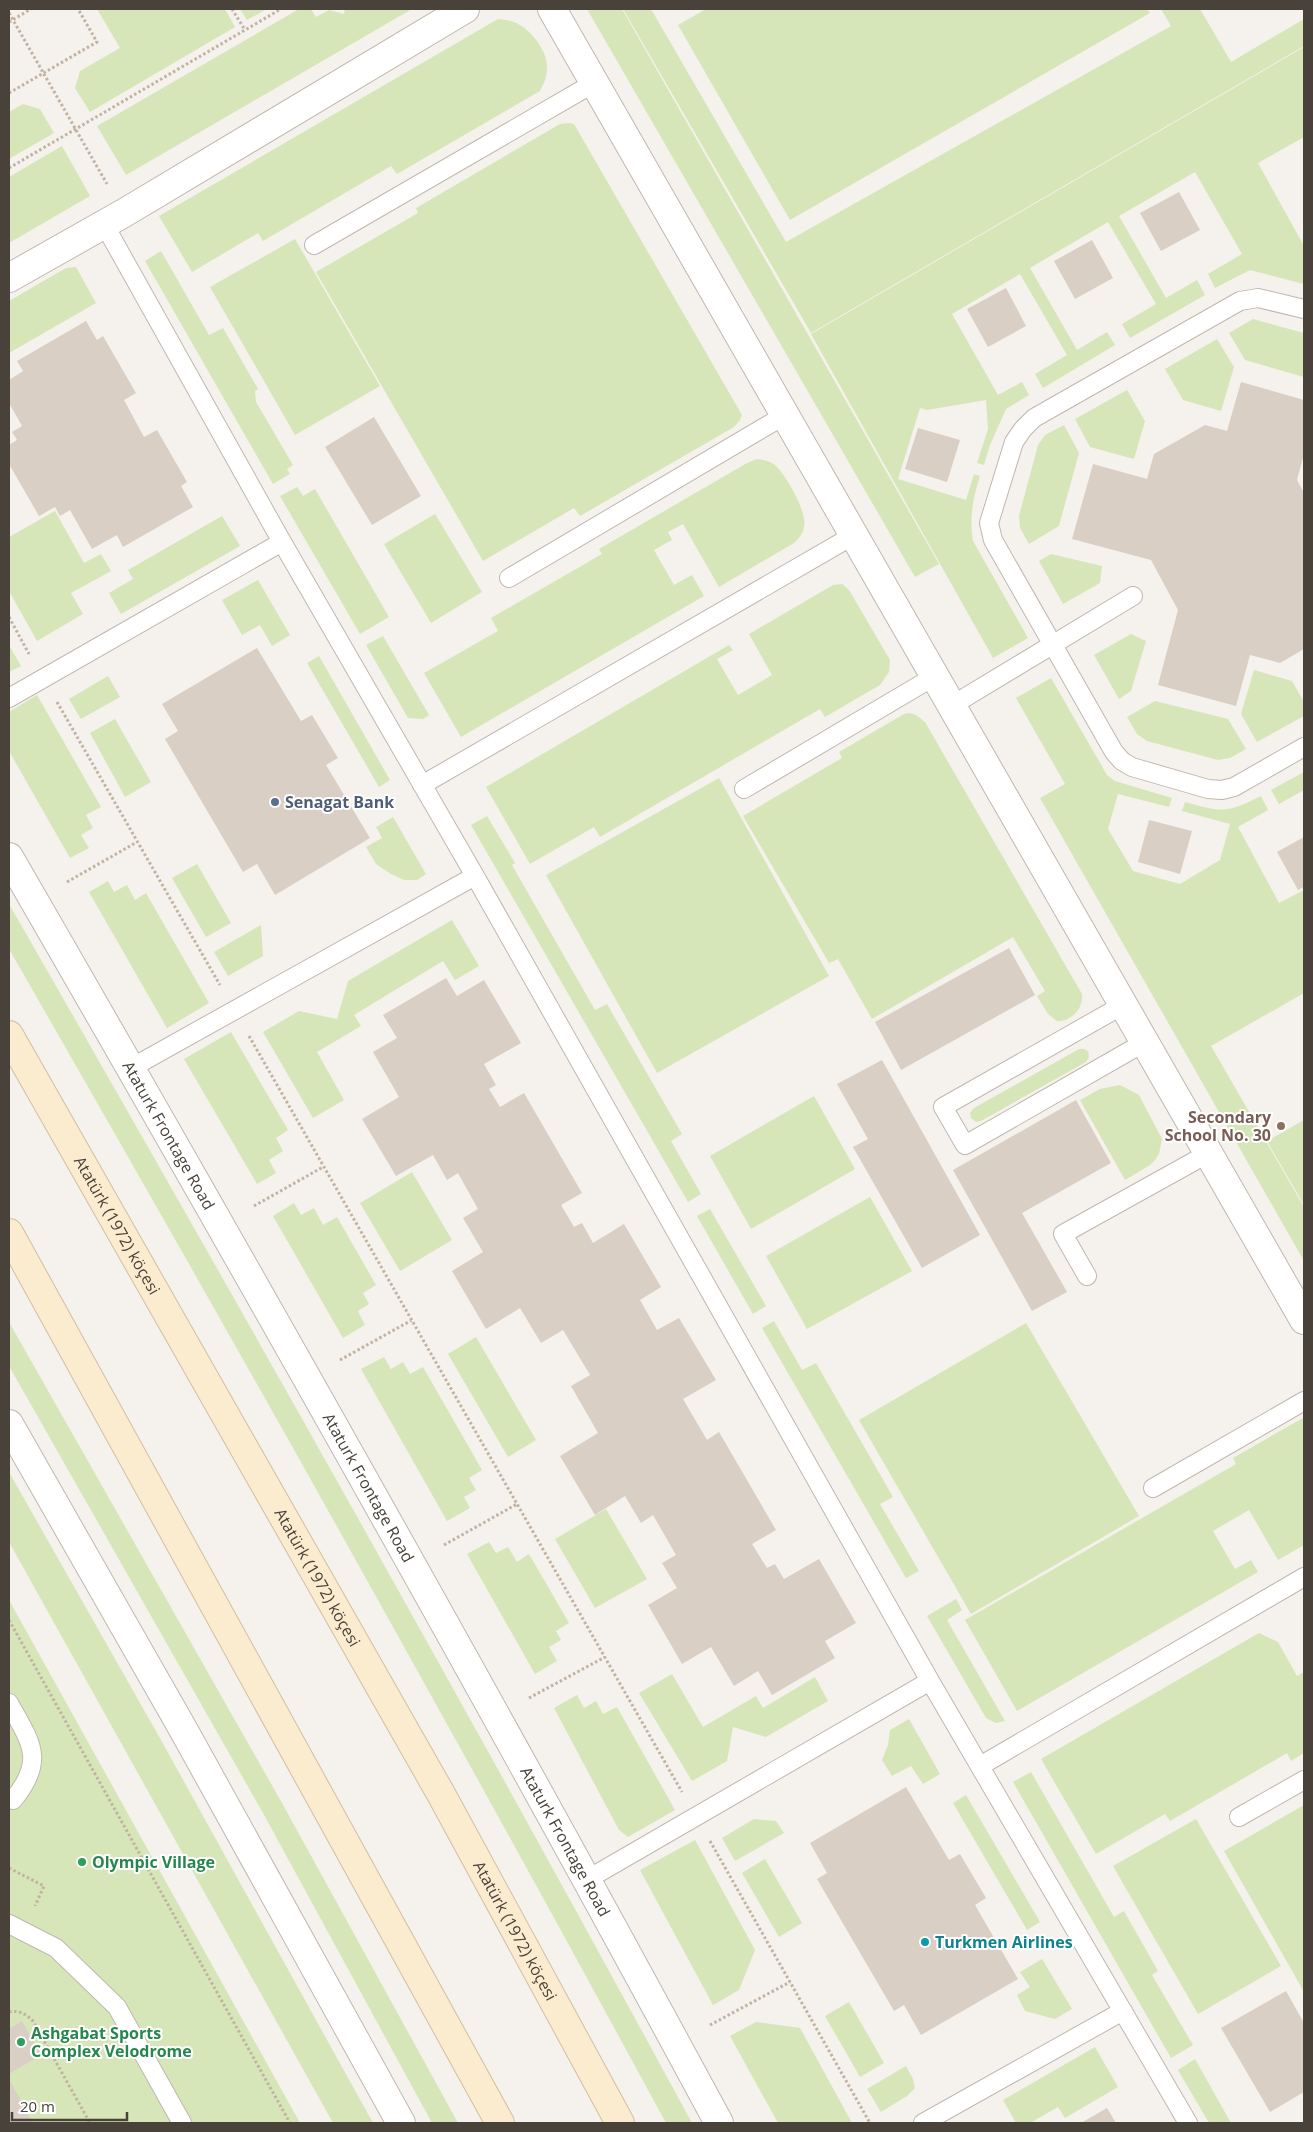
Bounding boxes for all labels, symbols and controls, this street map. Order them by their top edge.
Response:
place label: Senagat Bank [285,791,394,813]
marker: Senagat Bank [269,796,281,808]
street label: Ataturk Frontage Road [118,1057,220,1214]
place label: Secondary School No. 30 [1165,1106,1272,1146]
marker: Secondary School No. 30 [1275,1120,1287,1132]
street label: Atatürk (1972) köçesi [69,1152,165,1299]
street label: Ataturk Frontage Road [318,1409,419,1566]
street label: Atatürk (1972) köçesi [270,1504,366,1651]
street label: Ataturk Frontage Road [515,1763,616,1921]
place label: Olympic Village [92,1851,215,1873]
marker: Olympic Village [76,1856,88,1868]
street label: Atatürk (1972) köçesi [468,1857,562,2004]
place label: Turkmen Airlines [935,1931,1073,1953]
marker: Turkmen Airlines [919,1936,931,1948]
place label: Ashgabat Sports Complex Velodrome [31,2022,192,2062]
marker: Ashgabat Sports Complex Velodrome [15,2036,27,2048]
scale bar [12,2090,128,2122]
text: 20 m [20,2096,55,2116]

